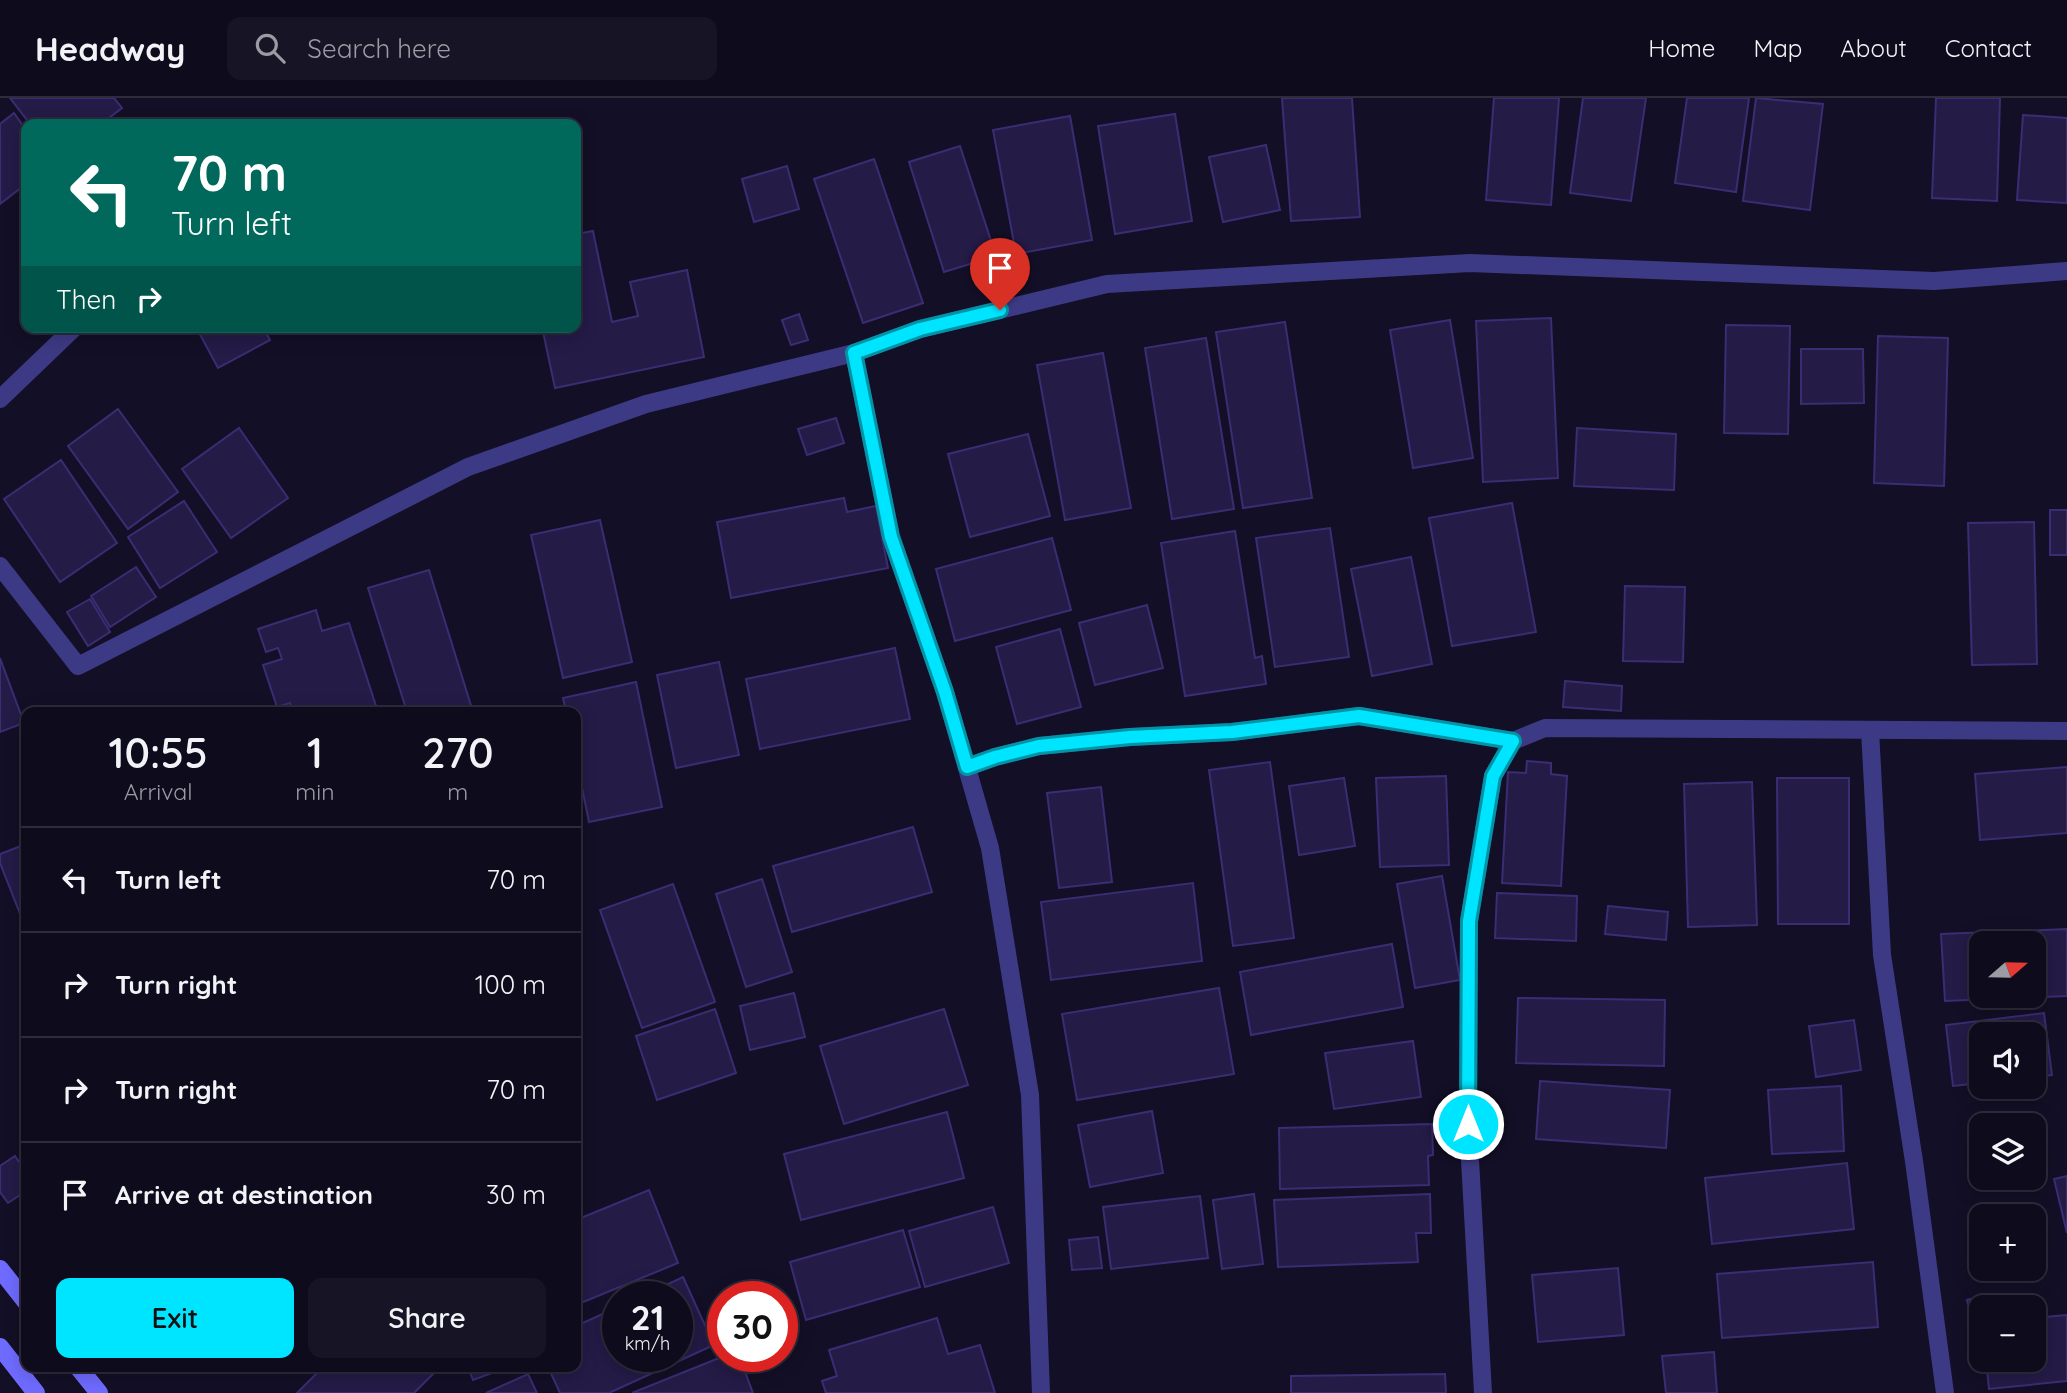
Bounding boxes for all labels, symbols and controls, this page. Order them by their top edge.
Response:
search box [227,17,717,80]
text: Headway [35,28,185,69]
icon: search [251,29,289,67]
text: Search here [307,32,451,65]
text: Home [1648,33,1715,63]
text: Map [1753,33,1802,63]
text: About [1840,33,1907,63]
text: Contact [1945,33,2032,63]
text: 70 m [171,142,287,203]
icon: left [56,147,147,238]
text: Turn left [171,203,292,243]
pin [970,238,1030,310]
icon: arrive [981,249,1019,287]
icon: right [130,280,168,318]
text: Then [56,283,116,316]
text: 10:55 [108,726,208,779]
text: 1 [307,726,323,779]
text: 270 [422,726,494,779]
text: Arrival [124,777,193,806]
text: min [295,777,335,806]
text: m [447,777,468,806]
icon: left [56,861,94,899]
text: Turn left [115,863,222,896]
text: 70 m [486,863,546,896]
north arrow [1969,931,2046,1008]
map controls [1969,931,2046,1372]
icon: right [56,966,94,1004]
text: Turn right [115,968,237,1001]
text: 100 m [475,968,546,1001]
button: sound [1969,1022,2046,1099]
icon: right [56,1071,94,1109]
text: Turn right [115,1073,237,1106]
text: 70 m [486,1073,546,1106]
position arrow [1431,1087,1505,1161]
button: layers [1969,1113,2046,1190]
icon: arrive [56,1176,94,1214]
text: Arrive at destination [115,1178,373,1211]
text: 30 m [486,1178,546,1211]
button: + [1969,1204,2046,1281]
button: Exit [56,1278,294,1358]
button: Share [308,1278,546,1358]
speed limit sign: 30 [707,1281,798,1372]
text: 21 [631,1295,664,1339]
button: − [1969,1295,2046,1372]
text: km/h [625,1332,670,1355]

